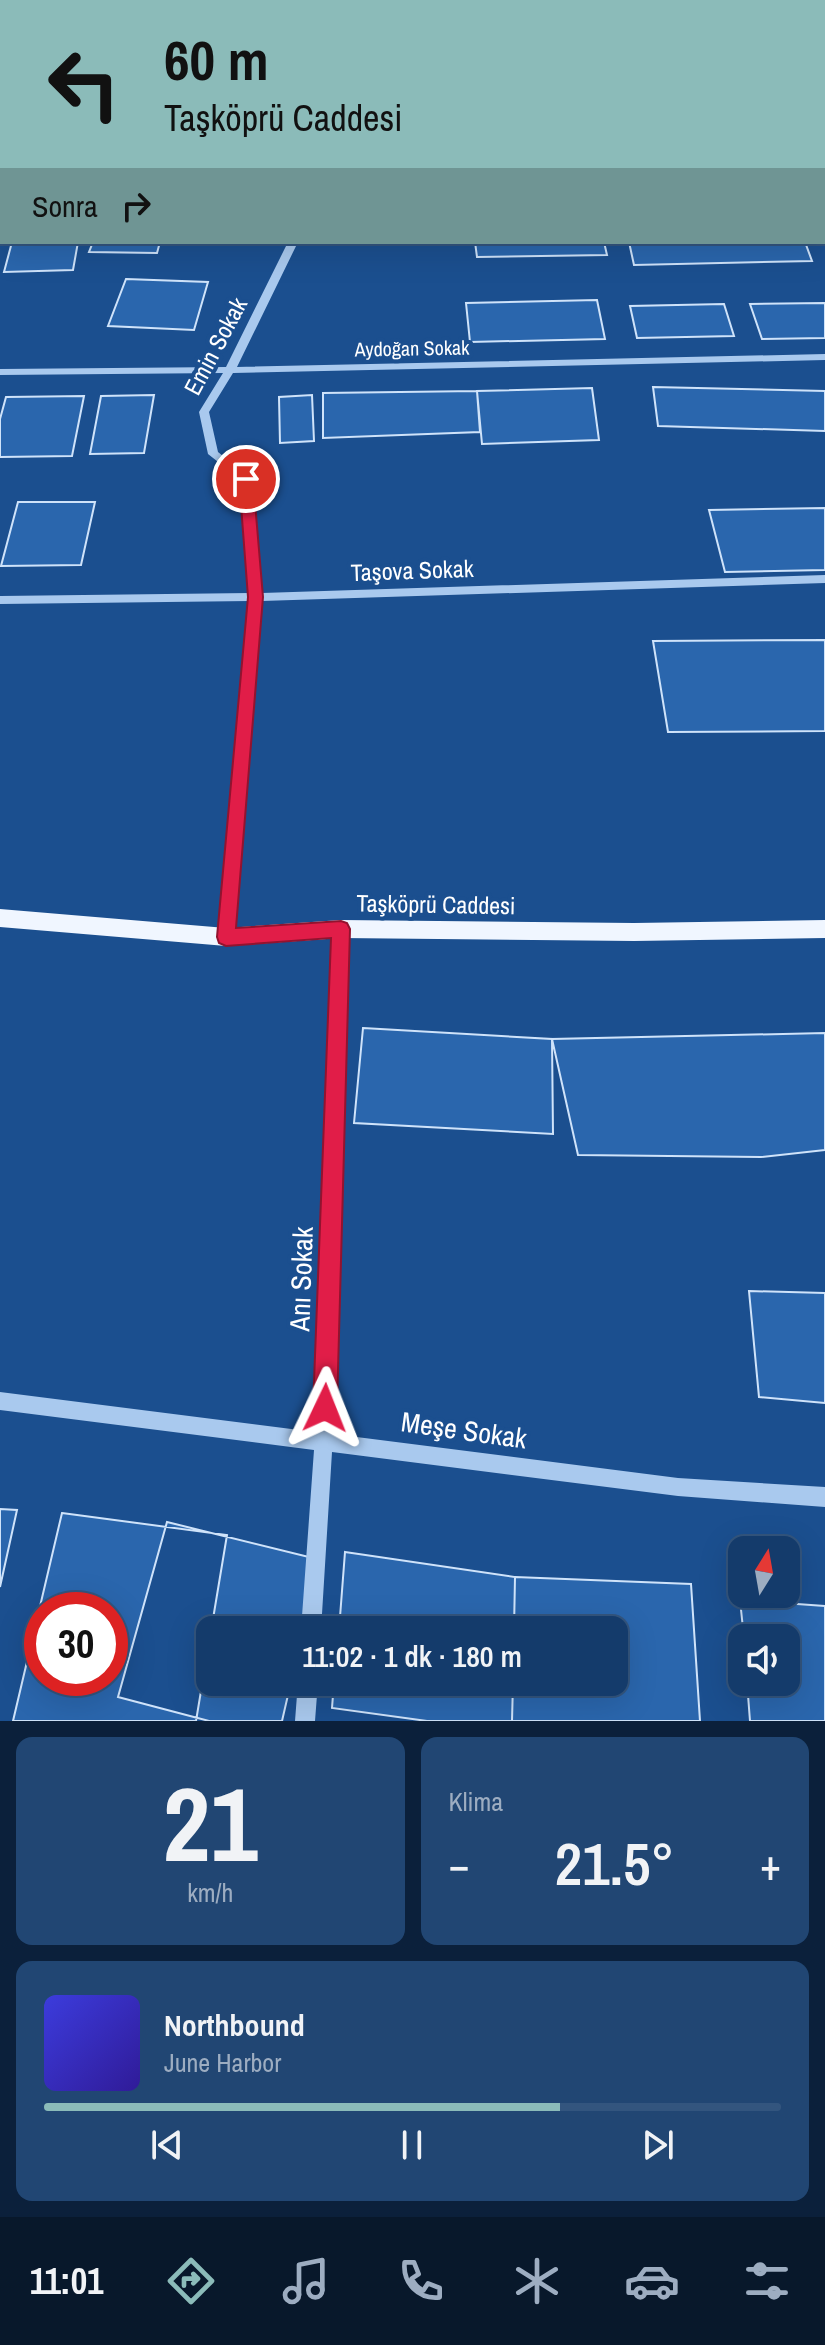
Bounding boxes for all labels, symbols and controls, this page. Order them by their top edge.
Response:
text: 60 m [164,22,269,97]
icon: left [32,32,136,136]
text: Taşköprü Caddesi [164,94,403,142]
icon: right [114,184,158,228]
text: Sonra [32,186,98,226]
street label: Emin Sokak [176,292,254,400]
street label: Aydoğan Sokak [353,333,470,363]
pin [212,445,280,513]
icon: arrive [224,457,268,501]
street label: Taşova Sokak [350,552,474,588]
street label: Taşköprü Caddesi [356,887,516,921]
street label: Anı Sokak [280,1226,322,1333]
position arrow [283,1366,367,1450]
street label: Meşe Sokak [399,1402,530,1458]
north arrow [728,1536,800,1608]
map controls [728,1536,800,1696]
speed limit sign: 30 [24,1592,128,1696]
button: sound [728,1624,800,1696]
text: 11:02 · 1 dk · 180 m [302,1636,522,1676]
text: 21 [163,1753,258,1893]
text: Klima [449,1784,503,1819]
text: 21.5° [555,1823,675,1904]
text: − [449,1834,470,1894]
text: + [760,1834,781,1894]
text: km/h [187,1875,233,1910]
text: Northbound [164,2005,305,2045]
text: June Harbor [164,2045,281,2080]
icon: previous [145,2123,189,2167]
icon: pause [390,2123,434,2167]
icon: next [636,2123,680,2167]
icon: directions [163,2253,219,2309]
icon: music [278,2253,334,2309]
icon: phone [393,2253,449,2309]
icon: climate [509,2253,565,2309]
icon: car [624,2253,680,2309]
icon: filters [739,2253,795,2309]
text: 11:01 [30,2257,104,2305]

